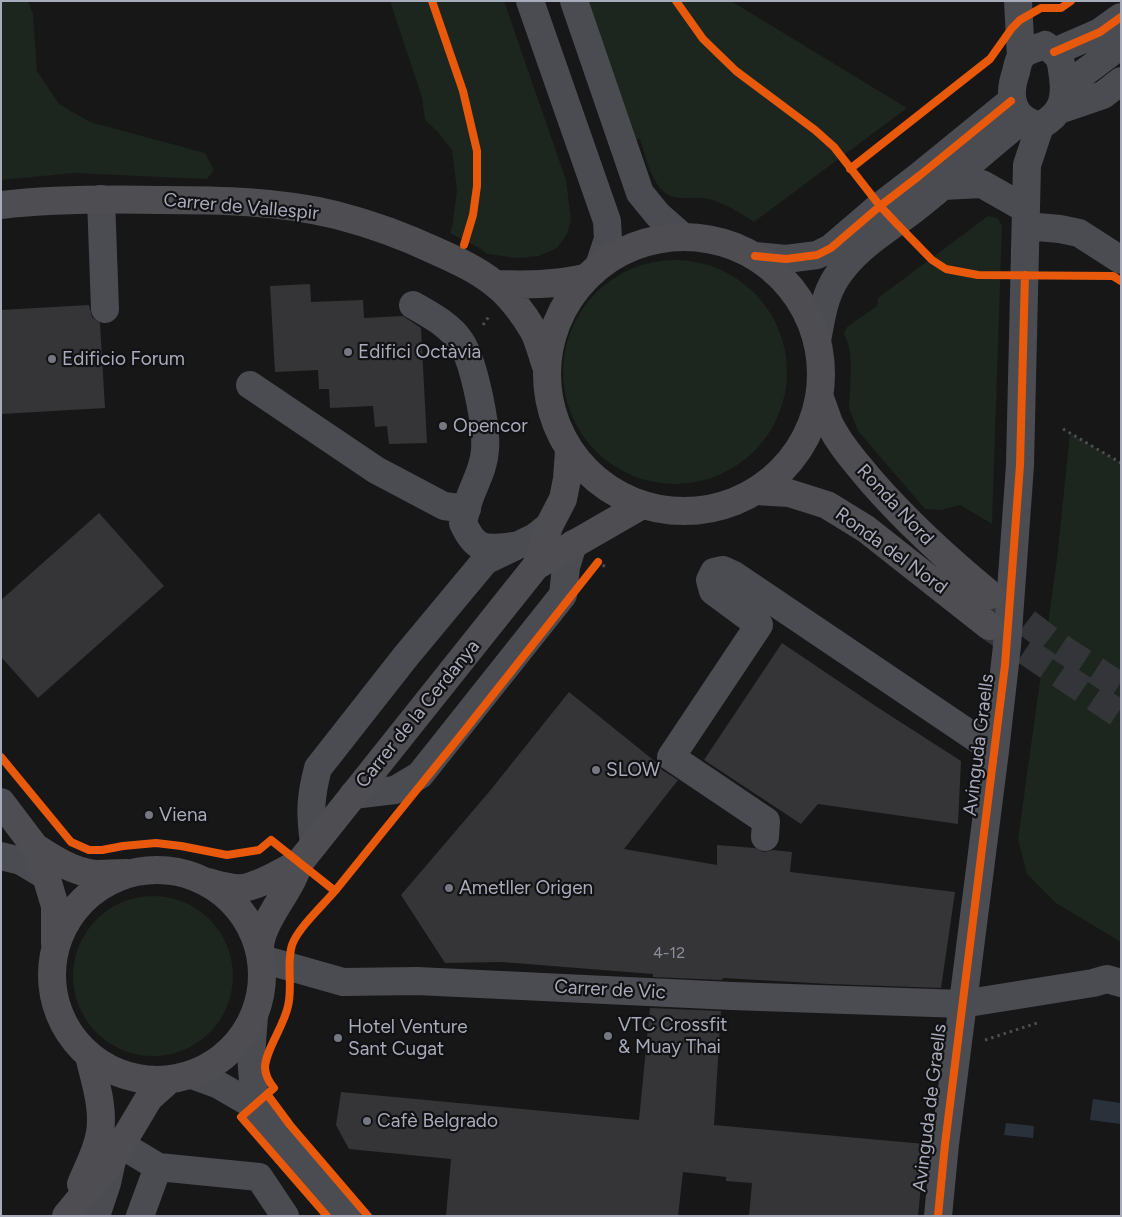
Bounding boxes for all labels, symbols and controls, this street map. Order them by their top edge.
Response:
street label: Carrer de Vallespir [162,189,320,225]
place label: Edifici Octàvia [358,341,481,363]
marker: Edifici Octàvia [342,346,354,358]
place label: Edificio Forum [62,348,185,370]
marker: Edificio Forum [46,353,58,365]
place label: Opencor [453,415,528,437]
marker: Opencor [437,420,449,432]
street label: Ronda Nord [852,460,938,550]
street label: Ronda del Nord [831,503,951,599]
street label: Carrer de la Cerdanya [351,635,485,793]
street label: Avinguda Graells [959,673,999,817]
place label: SLOW [606,759,660,781]
marker: SLOW [590,764,602,776]
place label: Viena [159,804,207,826]
marker: Viena [143,809,155,821]
place label: Ametller Origen [459,877,593,899]
marker: Ametller Origen [443,882,455,894]
house number: 4-12 [653,943,685,963]
street label: Carrer de Vic [554,976,666,1004]
place label: VTC Crossfit & Muay Thai [618,1014,727,1058]
place label: Hotel Venture Sant Cugat [348,1016,468,1060]
street label: Avinguda de Graells [908,1023,952,1193]
marker: VTC Crossfit & Muay Thai [602,1030,614,1042]
marker: Hotel Venture Sant Cugat [332,1032,344,1044]
place label: Cafè Belgrado [377,1110,498,1132]
marker: Cafè Belgrado [361,1115,373,1127]

